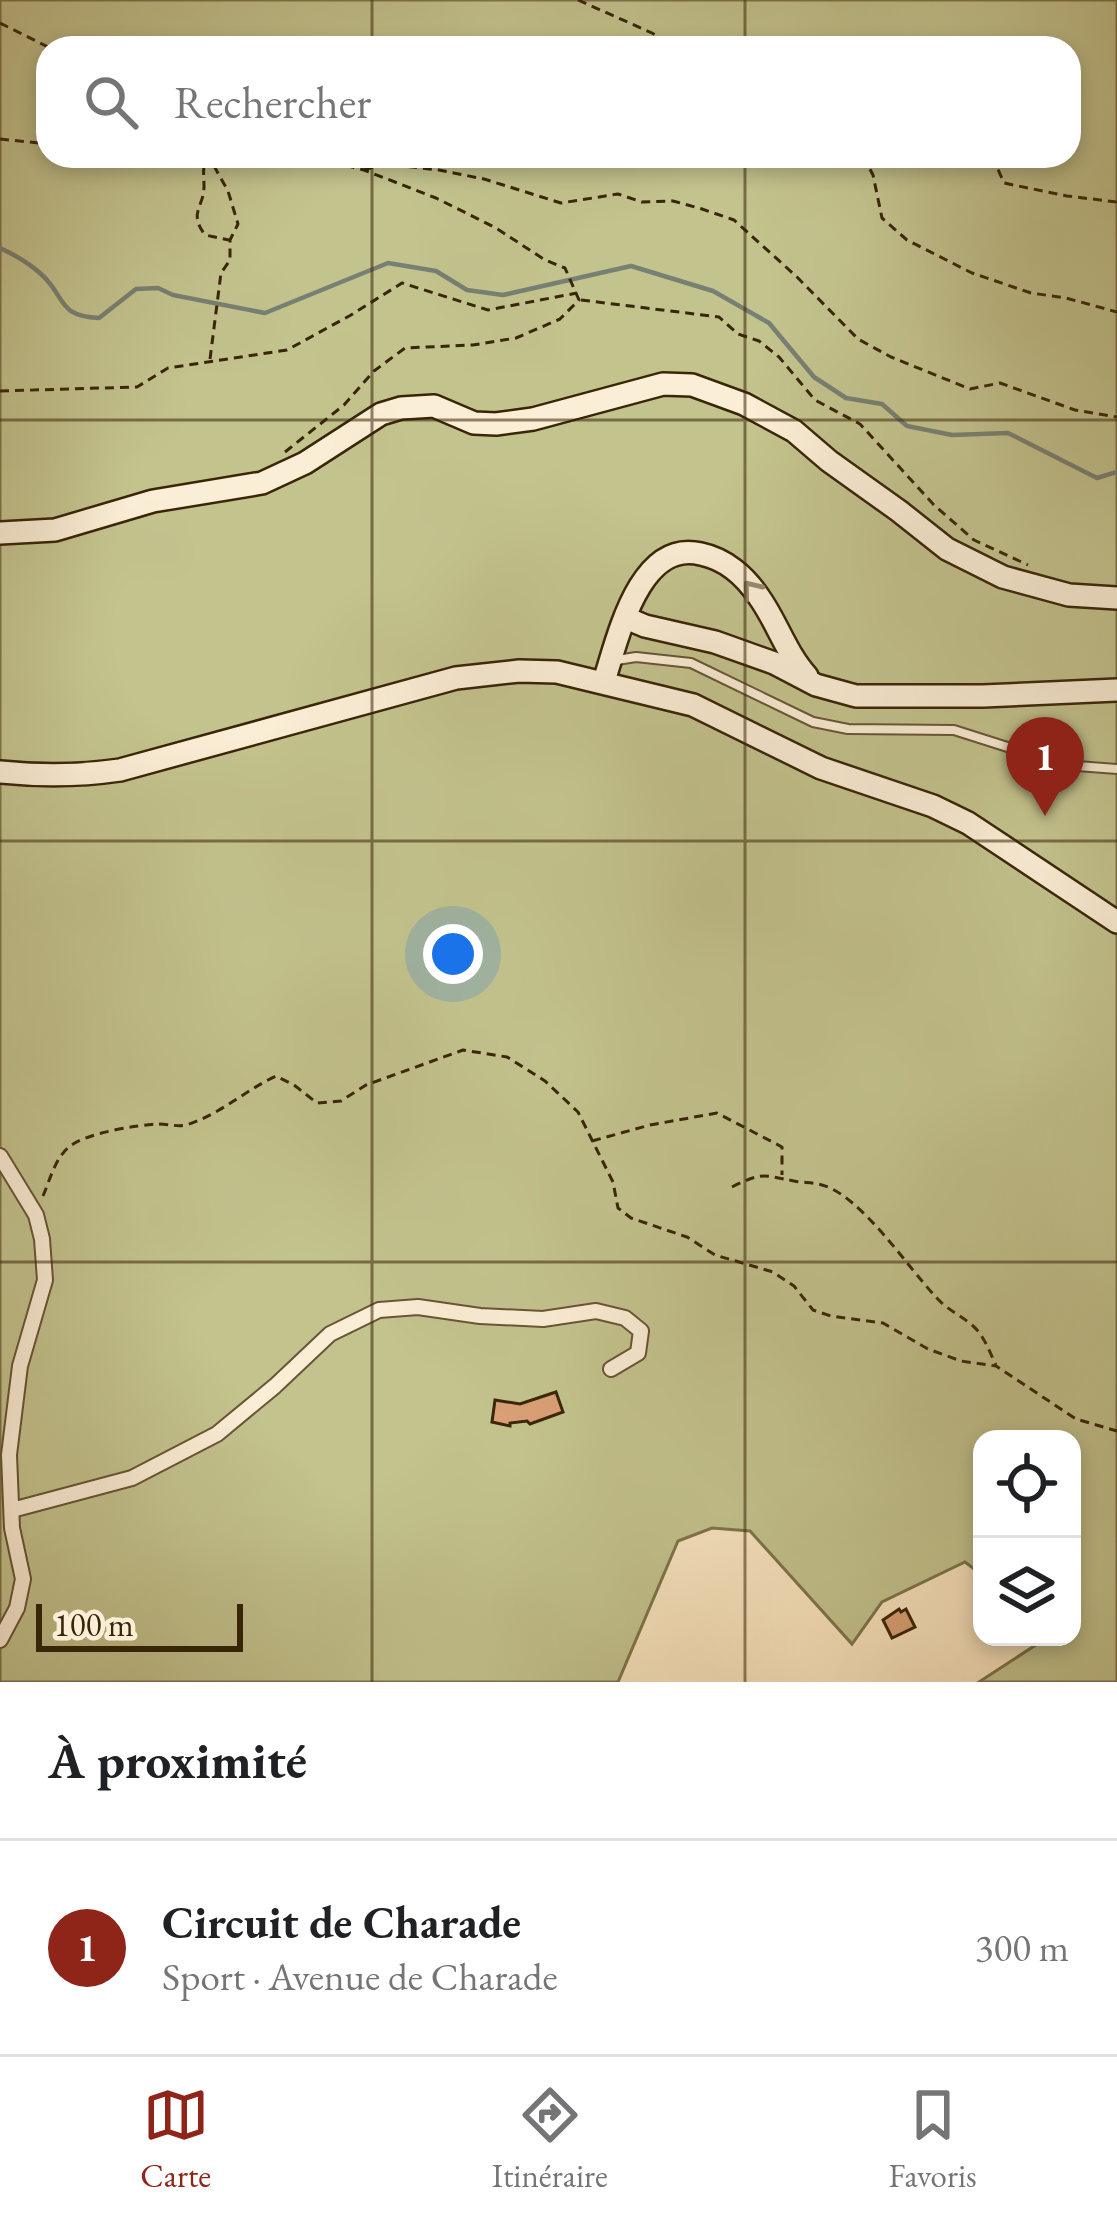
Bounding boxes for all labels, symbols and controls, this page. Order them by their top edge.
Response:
search box [36,36,1081,168]
icon: search [78,69,144,135]
text: Rechercher [174,73,371,131]
one-way arrow [744,581,765,603]
pin: 1 [1006,717,1084,816]
your location [423,924,483,984]
map controls [973,1430,1081,1646]
button: locate [973,1430,1081,1538]
button: layers [973,1538,1081,1646]
scale bar [36,1598,243,1651]
text: 100 m [54,1603,134,1646]
text: À proximité [48,1727,307,1793]
text: Circuit de Charade [162,1893,521,1951]
text: 1 [77,1922,97,1973]
text: 300 m [975,1922,1069,1973]
text: Sport · Avenue de Charade [162,1951,558,2002]
tab: Carte [140,2082,211,2197]
tab: Itinéraire [492,2082,608,2197]
tab: Favoris [889,2082,977,2197]

